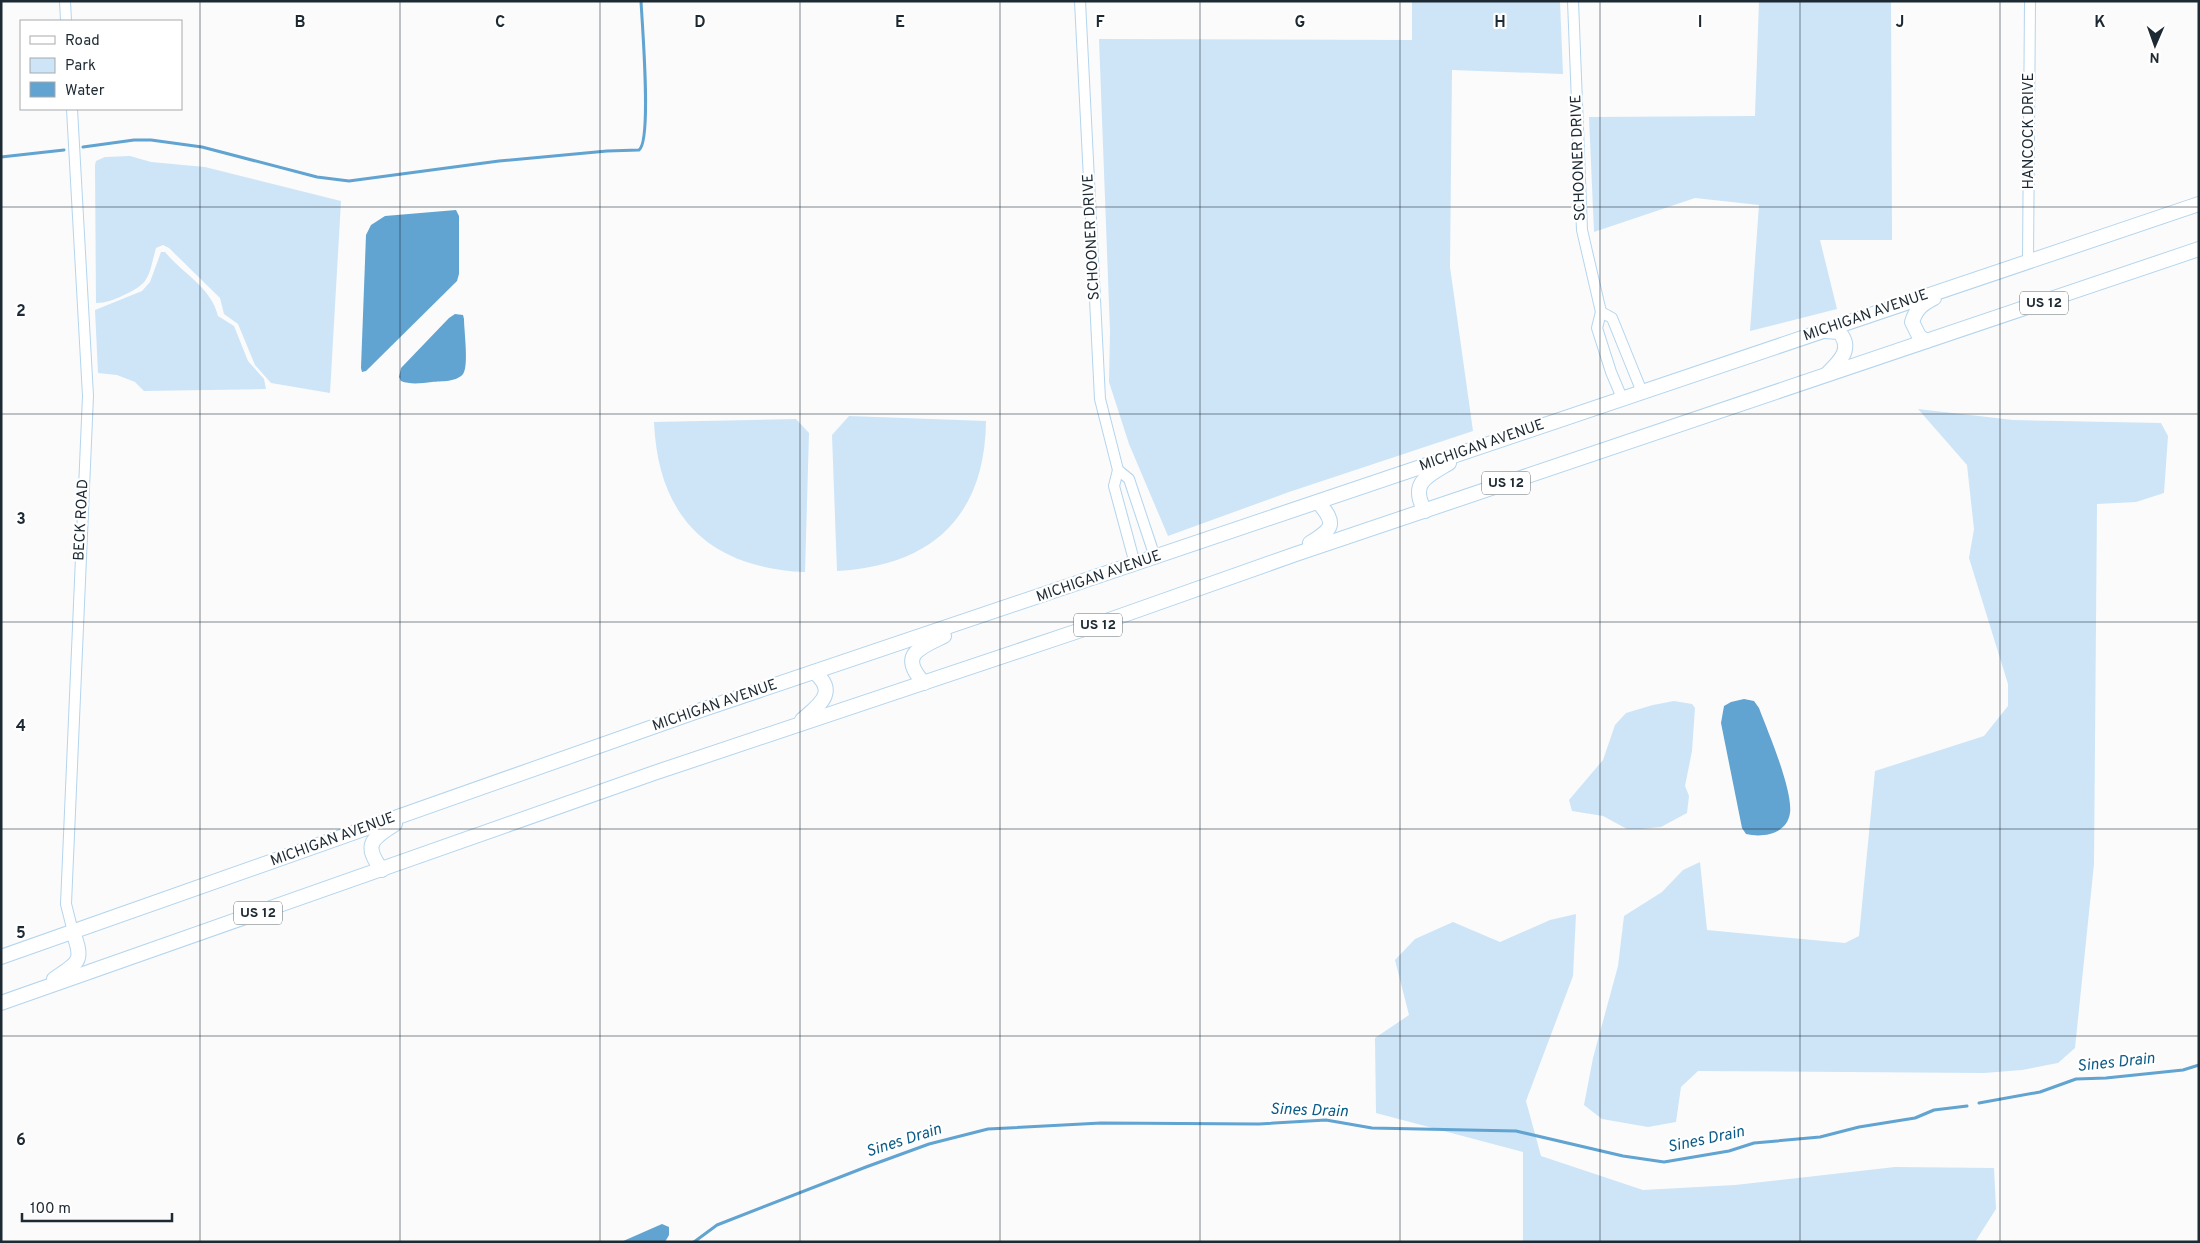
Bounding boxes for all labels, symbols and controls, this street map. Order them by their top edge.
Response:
text: B [294,13,306,33]
text: C [495,13,505,33]
text: D [694,13,706,33]
text: E [895,13,905,33]
text: F [1095,13,1105,33]
text: G [1295,13,1305,33]
text: H [1494,13,1506,33]
text: I [1698,13,1702,33]
text: J [1896,13,1904,33]
text: K [2094,13,2106,33]
legend [20,20,182,110]
north arrow [2130,20,2180,70]
text: Road [65,32,100,51]
text: N [2149,48,2160,65]
text: Park [65,57,96,76]
street label: HANCOCK DRIVE [2020,73,2039,189]
text: Water [65,82,105,101]
street label: SCHOONER DRIVE [1567,94,1591,222]
street label: SCHOONER DRIVE [1079,173,1105,301]
street label: MICHIGAN AVENUE [1801,286,1931,346]
road number: US 12 [2020,292,2068,314]
text: 2 [16,302,26,322]
street label: MICHIGAN AVENUE [1417,416,1547,476]
road number: US 12 [1482,472,1530,494]
street label: BECK ROAD [70,479,94,561]
text: 3 [16,510,26,530]
street label: MICHIGAN AVENUE [1034,547,1164,607]
road number: US 12 [1074,614,1122,636]
street label: MICHIGAN AVENUE [650,676,780,736]
text: 4 [16,717,26,737]
street label: MICHIGAN AVENUE [268,809,398,871]
road number: US 12 [234,901,282,924]
text: 5 [16,924,26,944]
water label: Sines Drain [2076,1049,2156,1077]
water label: Sines Drain [1270,1100,1349,1122]
water label: Sines Drain [864,1119,944,1163]
water label: Sines Drain [1666,1122,1747,1158]
text: 6 [16,1131,26,1151]
scale bar [22,1190,172,1222]
text: 100 m [30,1200,71,1219]

